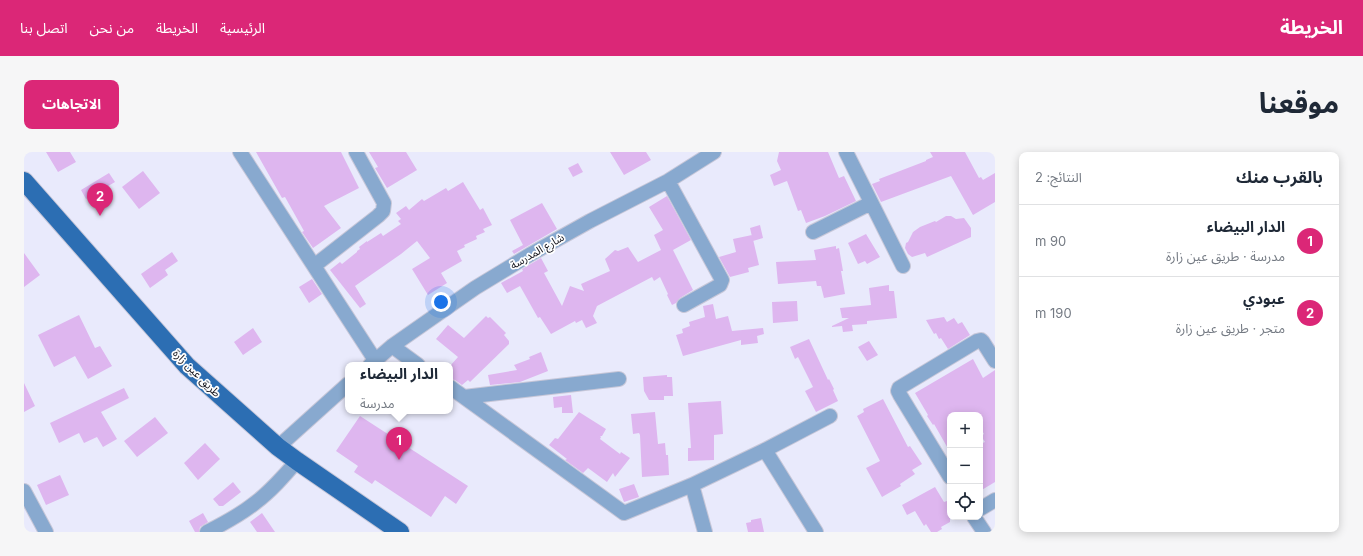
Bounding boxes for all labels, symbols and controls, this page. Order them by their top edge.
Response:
text: الخريطة [1280,16,1343,39]
text: اتصل بنا [20,19,68,36]
text: من نحن [90,19,134,36]
text: الخريطة [156,19,198,36]
text: الرئيسية [220,19,265,36]
button: الاتجاهات [24,80,119,129]
text: موقعنا [1259,86,1339,120]
text: بالقرب منك [1236,167,1323,187]
text: النتائج: 2 [1035,169,1082,185]
pin: 2 [87,183,113,216]
text: الدار البيضاء [1207,217,1285,236]
street label: شارع المدرسة [508,230,567,273]
text: 90 m [1035,233,1066,249]
text: 1 [1307,233,1313,249]
text: مدرسة · طريق عين زارة [1166,248,1285,264]
text: عبودي [1243,289,1285,308]
your location [431,292,451,312]
text: 190 m [1035,305,1072,321]
text: 2 [1306,305,1314,321]
text: متجر · طريق عين زارة [1176,320,1285,336]
street label: طريق عين زارة [170,346,224,400]
popup [345,362,453,414]
text: الدار البيضاء [360,364,438,383]
text: مدرسة [360,395,395,411]
map controls [947,412,983,520]
button: + [947,412,983,448]
pin: 1 [386,427,412,460]
button: − [947,448,983,484]
button: locate [947,484,983,520]

